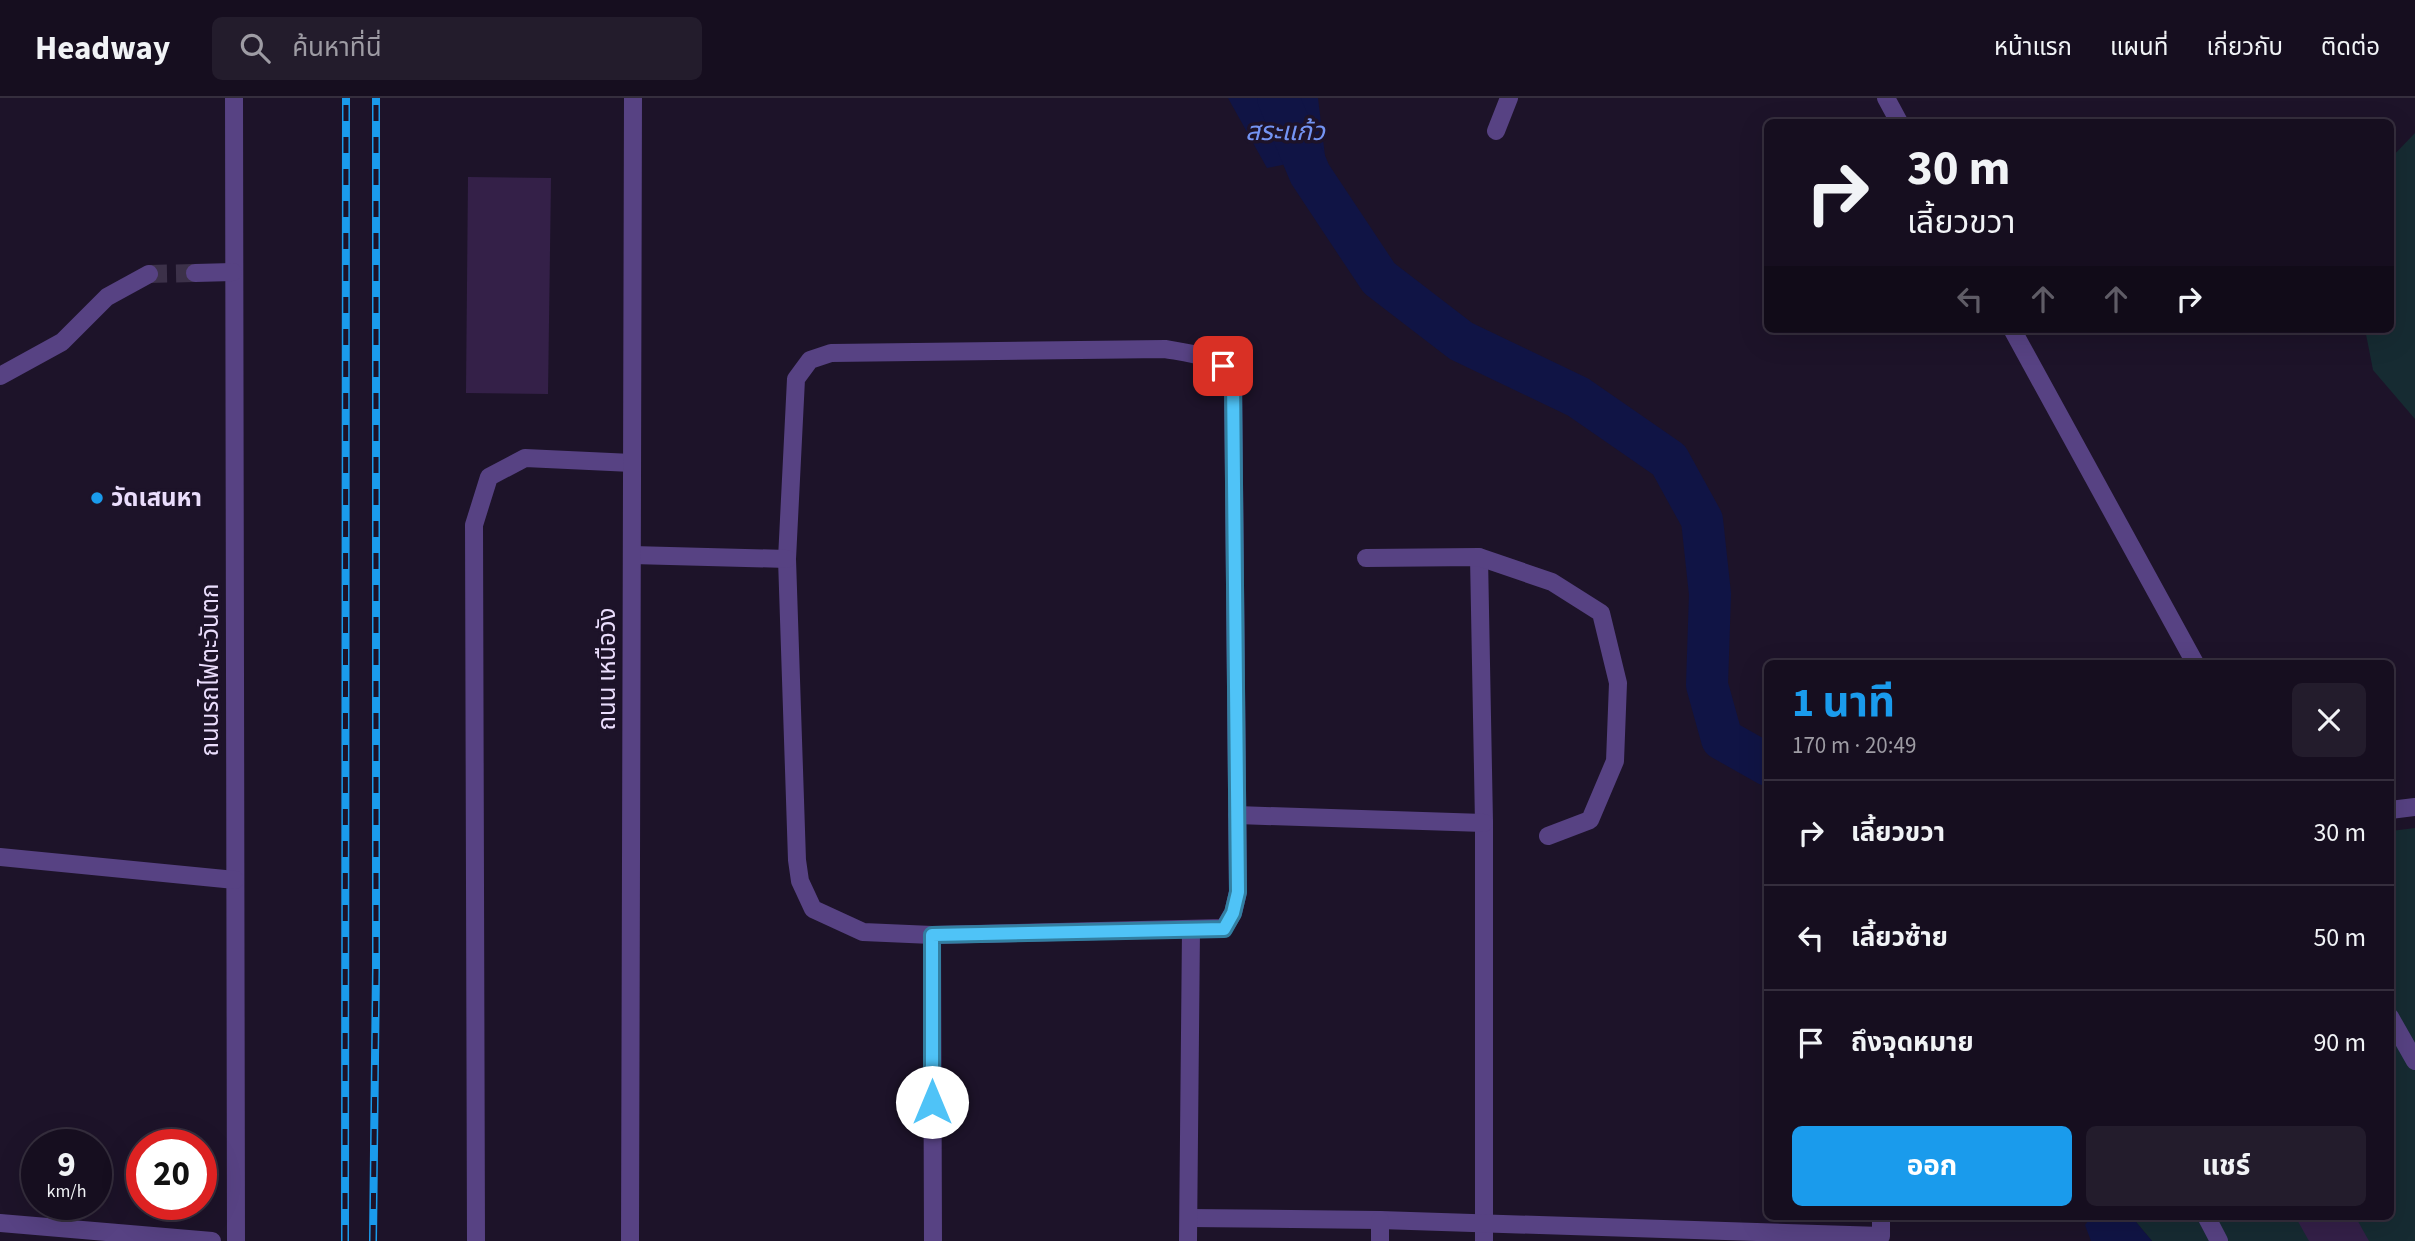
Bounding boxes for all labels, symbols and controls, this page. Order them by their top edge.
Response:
search box [212,17,702,80]
text: Headway [35,25,170,72]
icon: search [236,29,274,67]
text: ค้นหาที่นี่ [292,29,382,66]
text: หน้าแรก [1994,30,2072,65]
text: แผนที่ [2110,30,2168,65]
text: เกี่ยวกับ [2206,30,2283,65]
text: ติดต่อ [2321,30,2380,65]
water label: สระแก้ว [1245,113,1326,150]
text: 30 m [1907,134,2011,204]
icon: right [1792,147,1883,238]
text: เลี้ยวขวา [1907,200,2015,246]
icon: left [1951,280,1989,318]
icon: ahead [2024,280,2062,318]
icon: ahead [2097,280,2135,318]
icon: right [2170,280,2208,318]
pin [1193,336,1253,396]
icon: arrive [1204,347,1242,385]
place label: วัดเสนหา [111,481,202,516]
marker: วัดเสนหา [89,490,105,506]
street label: ถนนรถไฟตะวันตก [193,584,228,756]
street label: ถนน เหนือวัง [590,607,625,731]
text: 1 นาที [1792,673,1895,733]
button: close [2292,683,2366,757]
text: 170 m · 20:49 [1792,729,1916,762]
icon: right [1792,814,1830,852]
text: เลี้ยวขวา [1851,814,1945,851]
text: 30 m [2313,814,2366,851]
icon: left [1792,919,1830,957]
text: เลี้ยวซ้าย [1851,919,1948,956]
text: 50 m [2313,919,2366,956]
icon: arrive [1792,1024,1830,1062]
text: ถึงจุดหมาย [1851,1024,1974,1061]
text: 90 m [2313,1024,2366,1061]
position arrow [895,1065,969,1139]
button: ออก [1792,1126,2072,1206]
button: แชร์ [2086,1126,2366,1206]
speed limit sign: 20 [126,1129,217,1220]
text: 9 [57,1140,76,1190]
text: km/h [47,1179,86,1204]

